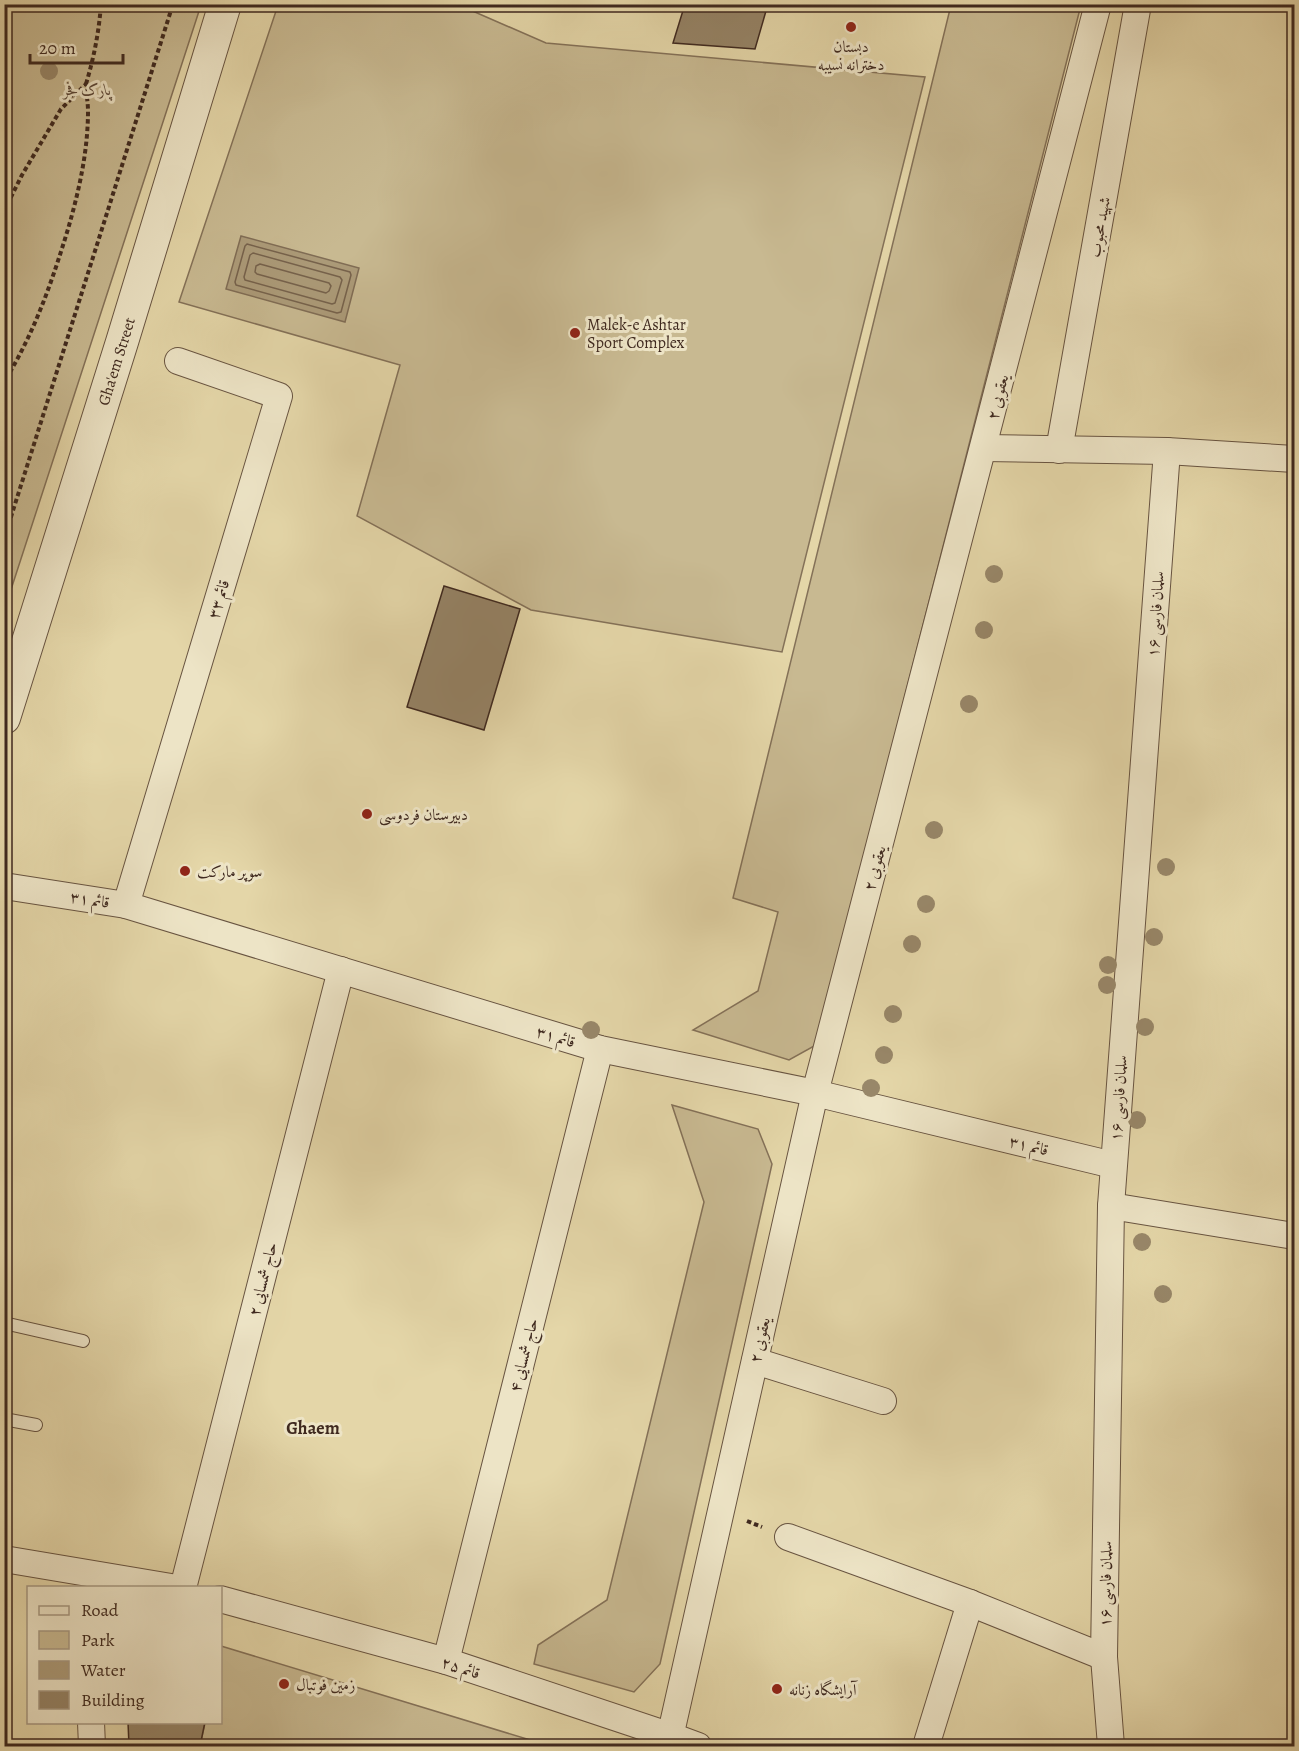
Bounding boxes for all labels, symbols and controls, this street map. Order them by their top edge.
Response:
marker: دبستان دخترانه نسیبه [844,20,858,34]
scale bar [30,27,123,65]
text: 20 m [39,36,76,60]
place label: دبستان دخترانه نسیبه [818,36,884,76]
park label: پارک فجر [62,79,113,101]
street label: شهید محبوب [1084,195,1116,259]
place label: Malek-e Ashtar Sport Complex [587,314,686,354]
street label: Gha'em Street [93,315,141,408]
marker: Malek-e Ashtar Sport Complex [568,326,582,340]
street label: یعقوبی ۲ [982,371,1014,422]
street label: سلمان فارسی ۱۶ [1142,570,1170,658]
street label: قائم ۳۳ [203,577,238,622]
place label: دبیرستان فردوسی [379,804,468,826]
marker: دبیرستان فردوسی [360,807,374,821]
street label: یعقوبی ۲ [858,842,892,893]
place label: سوپر مارکت [197,861,262,883]
marker: سوپر مارکت [178,864,192,878]
street label: قائم ۳۱ [68,886,111,917]
street label: قائم ۳۱ [533,1021,578,1056]
street label: سلمان فارسی ۱۶ [1105,1054,1133,1142]
street label: قائم ۳۱ [1006,1130,1051,1164]
street label: حاج شمسایی ۲ [243,1240,286,1319]
street label: یعقوبی ۲ [744,1314,776,1365]
street label: حاج شمسایی ۴ [504,1316,547,1395]
district label: Ghaem [286,1416,340,1440]
street label: سلمان فارسی ۱۶ [1094,1541,1118,1627]
legend [27,1586,222,1724]
text: Road [81,1598,119,1622]
text: Park [81,1628,115,1652]
street label: قائم ۲۵ [437,1651,483,1687]
text: Water [80,1658,126,1682]
place label: زمین فوتبال [296,1674,355,1696]
marker: زمین فوتبال [277,1677,291,1691]
place label: آرایشگاه زنانه [789,1679,858,1701]
marker: آرایشگاه زنانه [770,1682,784,1696]
text: Building [81,1688,145,1712]

